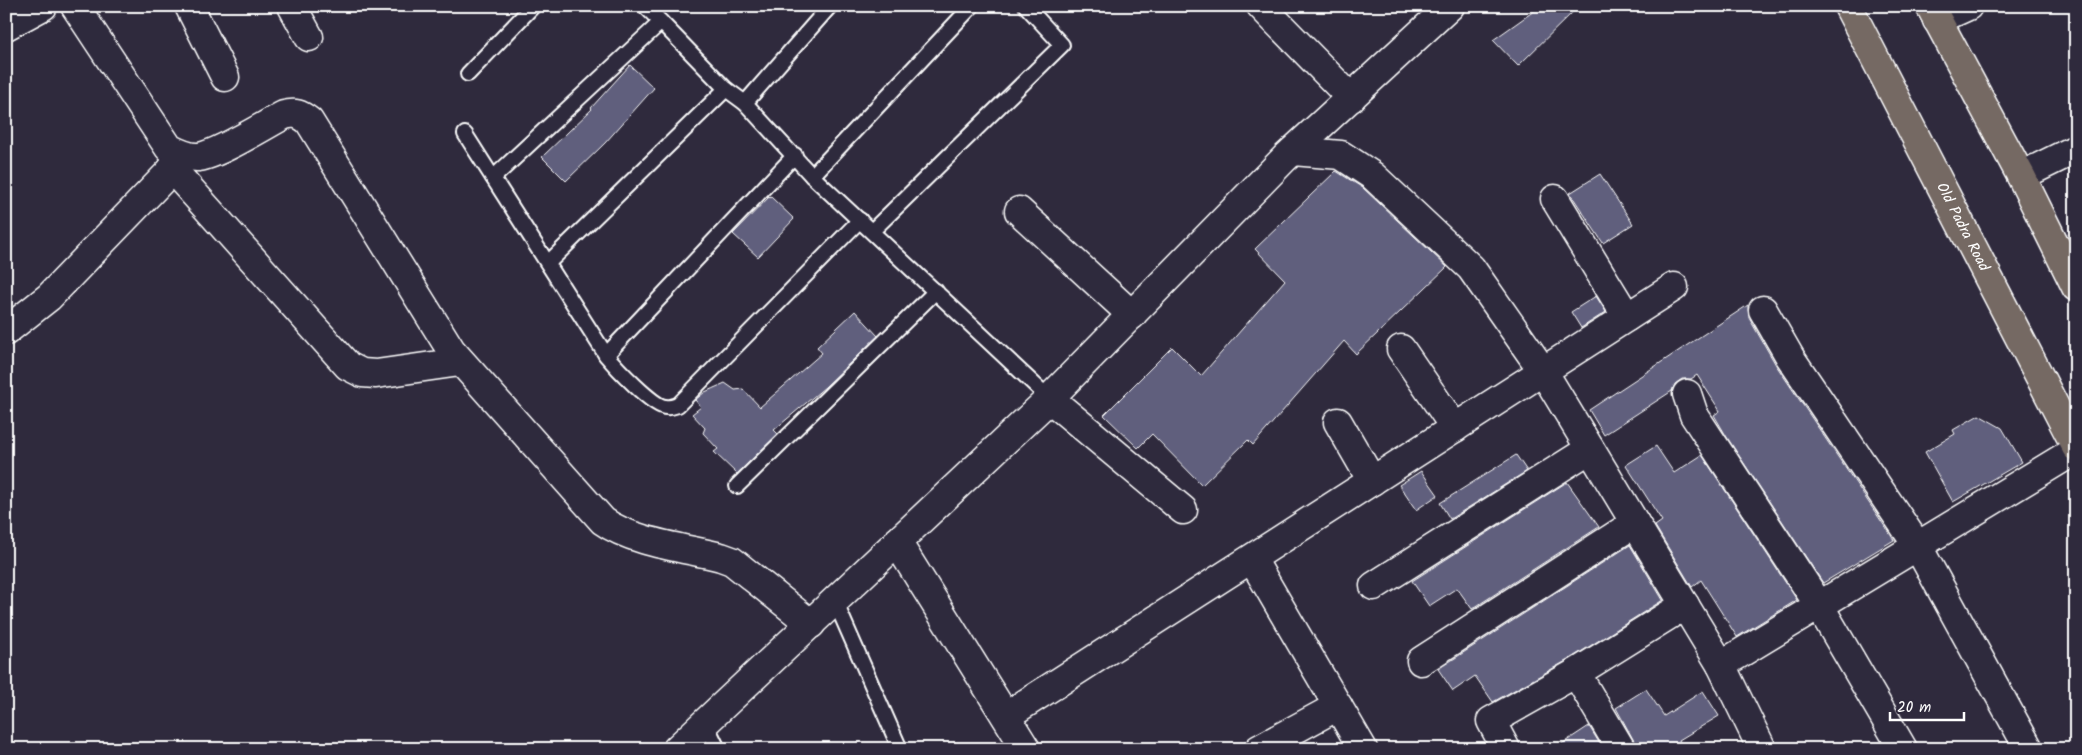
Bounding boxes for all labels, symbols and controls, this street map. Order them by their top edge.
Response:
street label: Old Padra Road [1929,178,1996,276]
scale bar [1890,690,1963,722]
text: 20 m [1897,696,1931,720]

